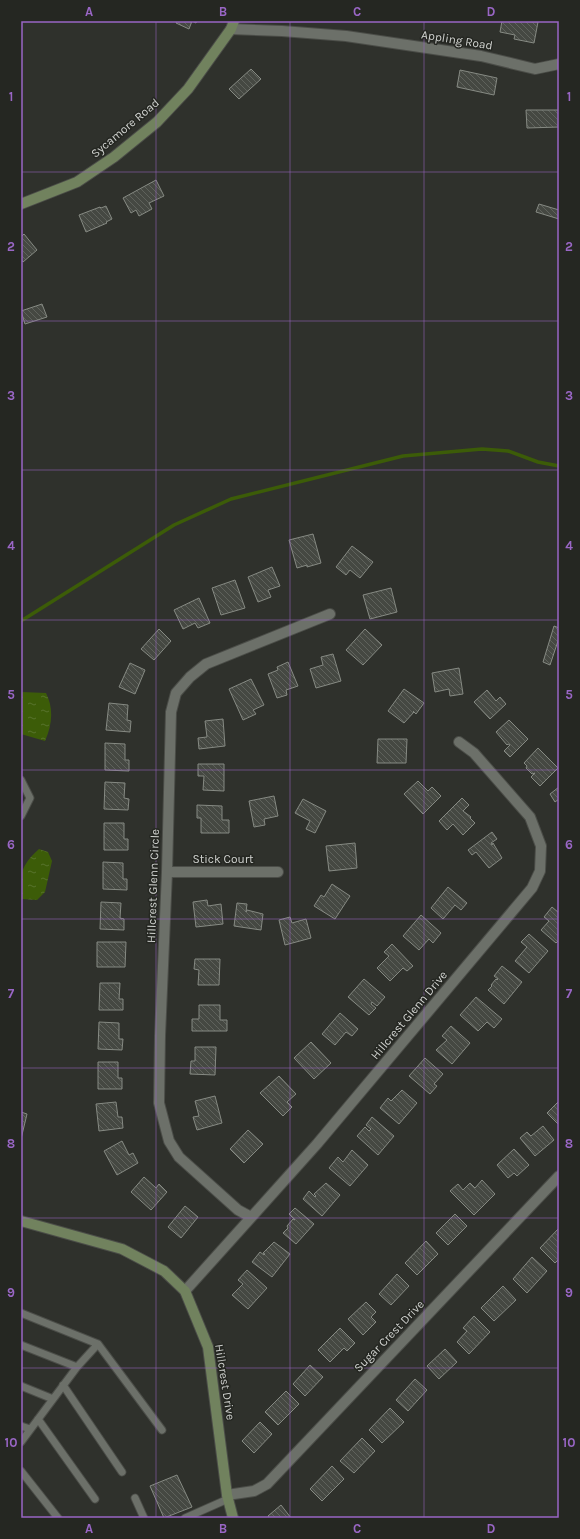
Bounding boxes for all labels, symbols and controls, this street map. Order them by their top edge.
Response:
text: A [85,4,93,19]
text: B [219,4,227,19]
text: C [353,4,361,19]
text: D [487,4,496,19]
street label: Appling Road [420,27,494,53]
text: 1 [9,89,13,104]
text: 1 [567,89,571,104]
street label: Sycamore Road [88,96,162,160]
text: 2 [7,239,15,254]
text: 2 [565,239,573,254]
text: 3 [7,388,15,403]
text: 3 [565,388,573,403]
text: 4 [7,538,15,553]
text: 4 [565,538,573,553]
text: 5 [7,687,15,702]
text: 5 [565,687,573,702]
street label: Hillcrest Glenn Circle [144,829,162,943]
text: 6 [7,837,15,852]
text: 6 [565,837,573,852]
street label: Stick Court [192,852,254,866]
street label: Hillcrest Glenn Drive [368,968,450,1062]
text: 7 [8,986,15,1001]
text: 7 [566,986,573,1001]
text: 8 [7,1136,15,1151]
text: 8 [565,1136,573,1151]
text: 9 [7,1285,15,1300]
text: 9 [565,1285,573,1300]
street label: Sugar Crest Drive [351,1297,427,1375]
street label: Hillcrest Drive [212,1343,238,1421]
text: 10 [5,1435,17,1450]
text: 10 [563,1435,575,1450]
text: A [85,1521,93,1536]
text: B [219,1521,227,1536]
text: C [353,1521,361,1536]
text: D [487,1521,496,1536]

